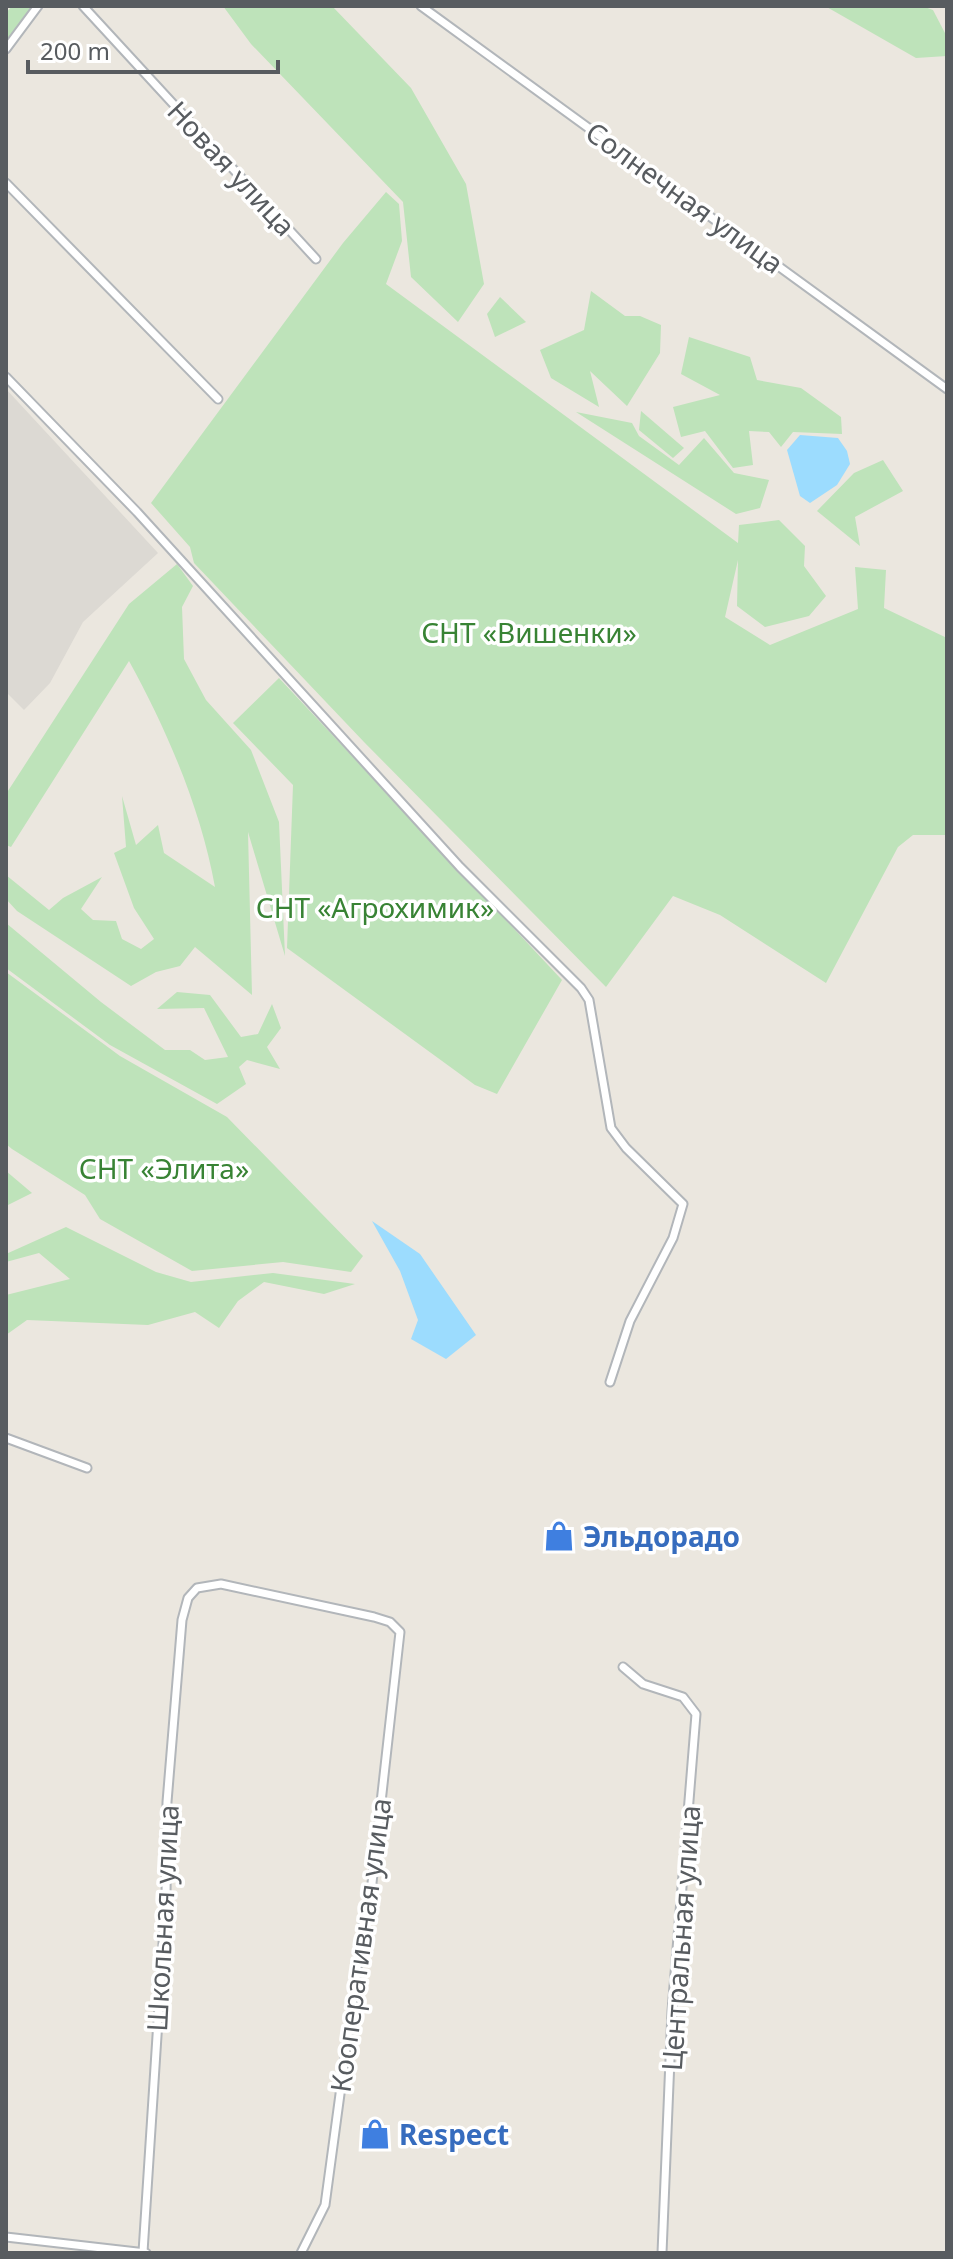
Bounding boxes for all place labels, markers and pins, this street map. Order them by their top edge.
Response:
place label: Эльдорадо [583,1517,740,1555]
shop icon: Эльдорадо [542,1519,576,1553]
place label: Respect [399,2115,509,2153]
shop icon: Respect [358,2117,392,2151]

